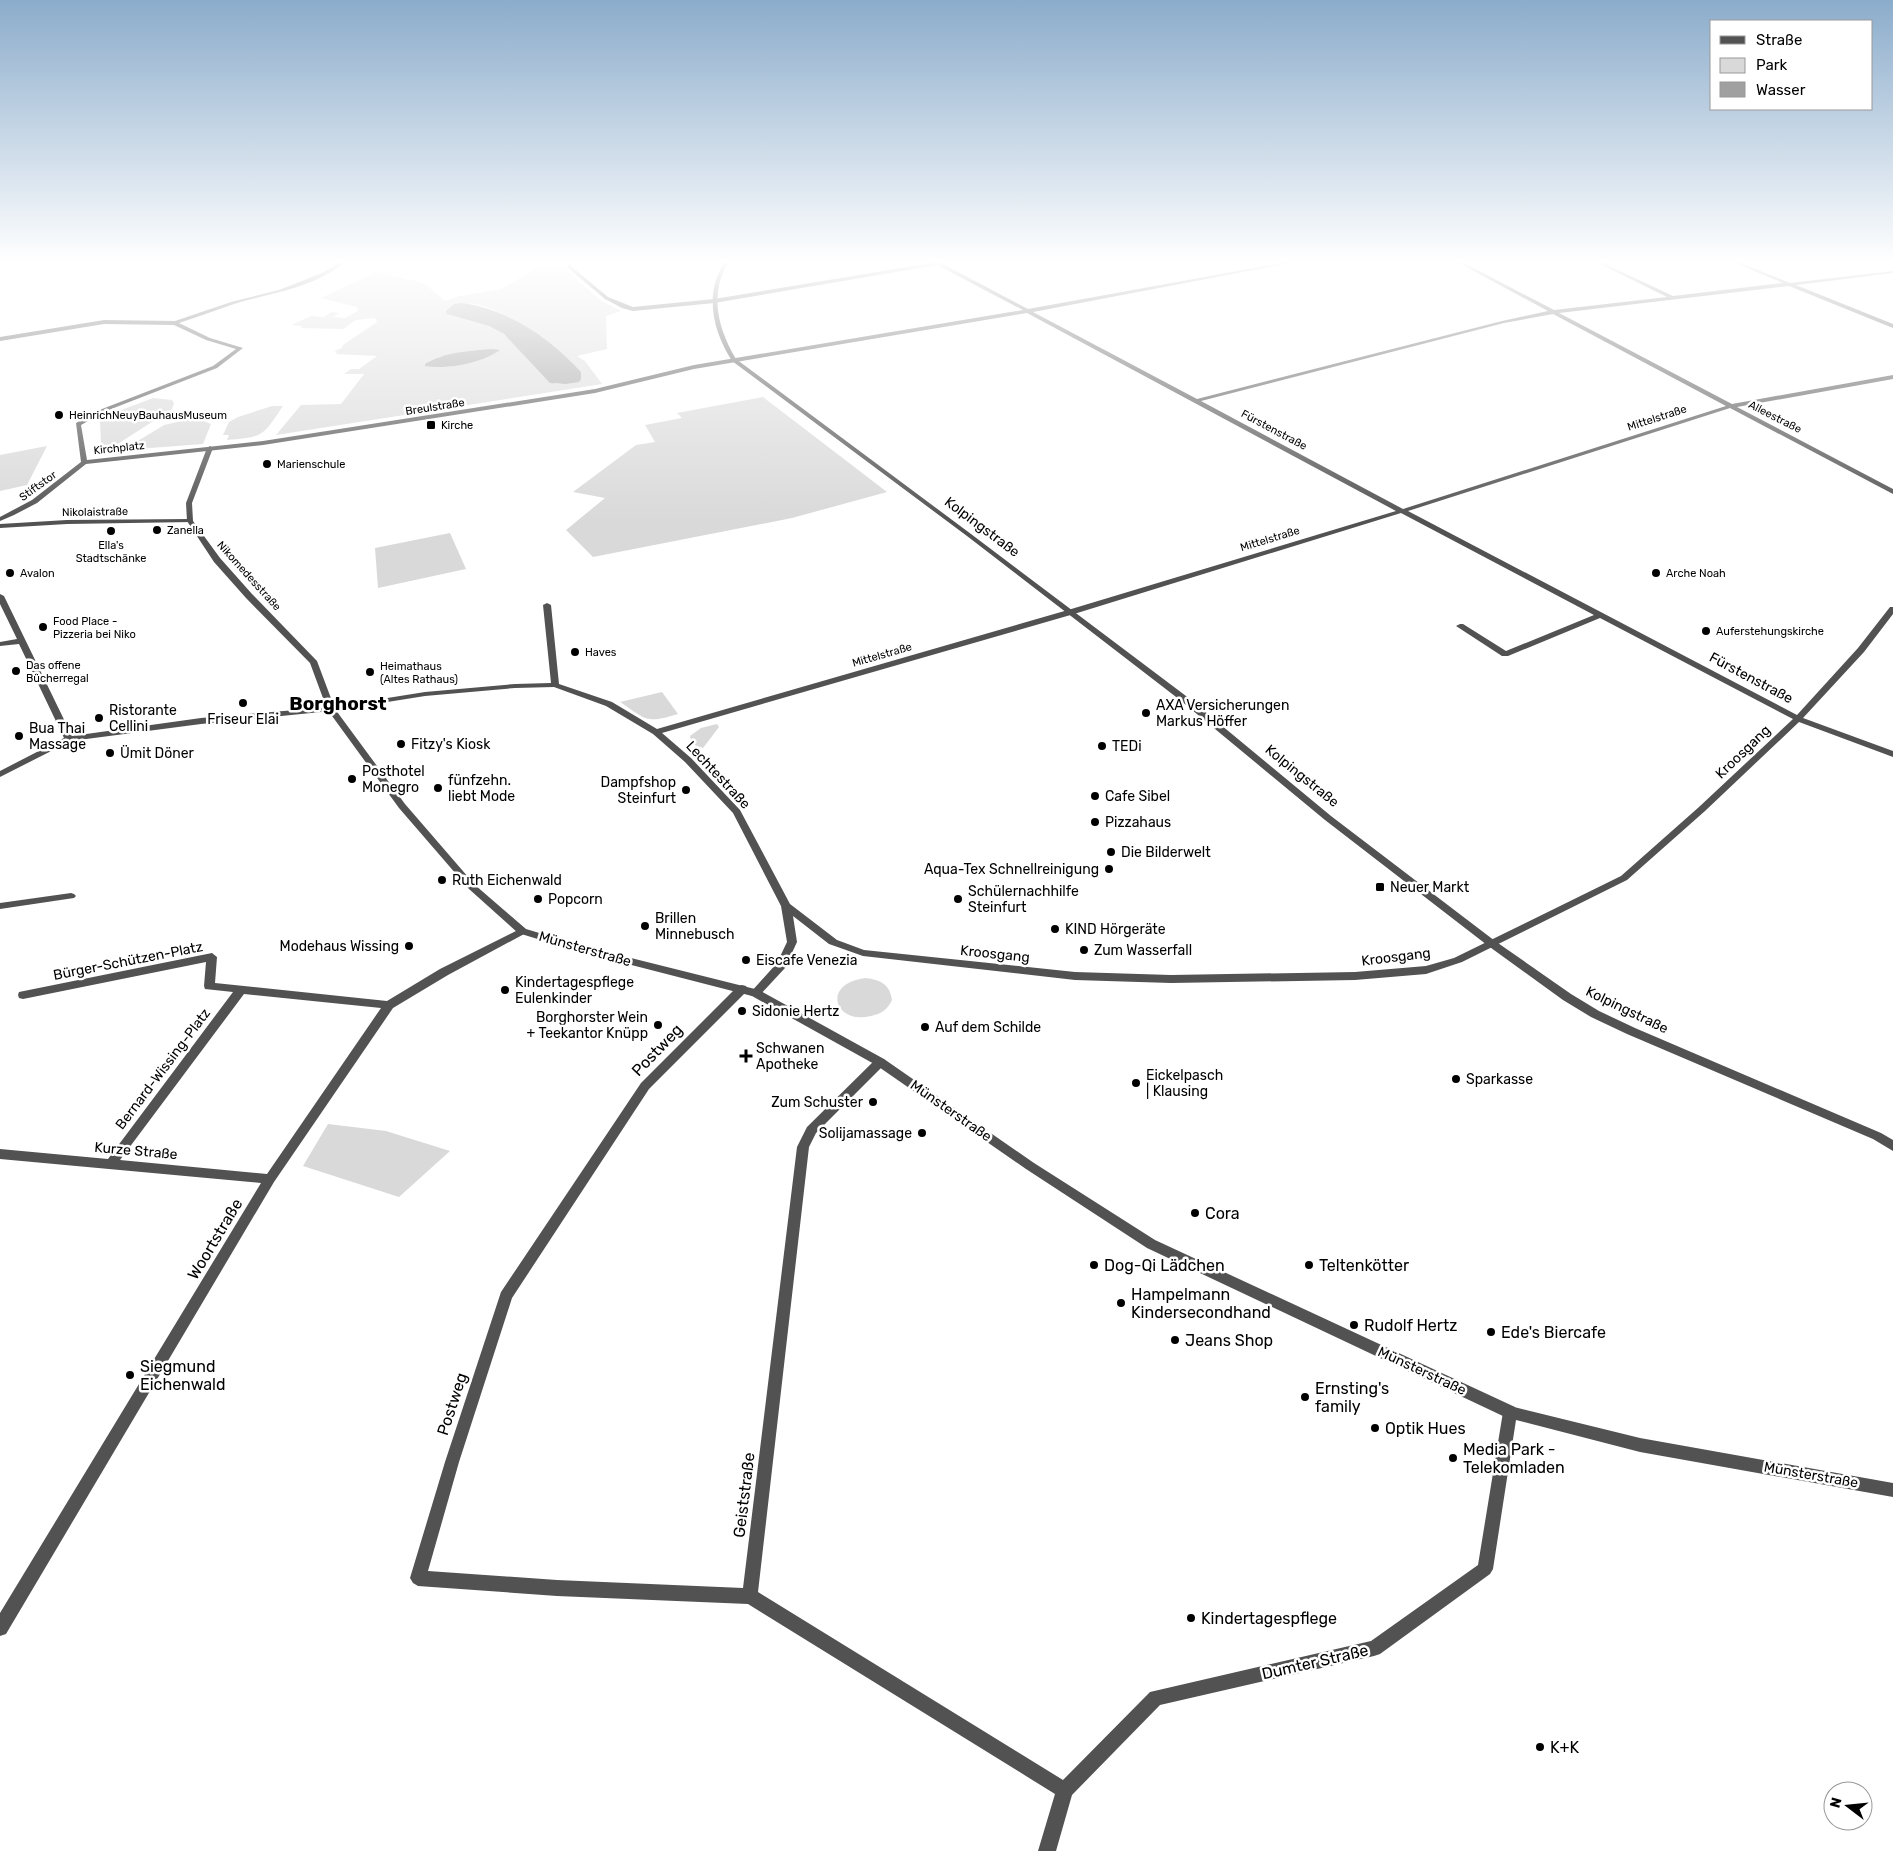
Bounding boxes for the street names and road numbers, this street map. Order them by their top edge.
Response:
street label: Breulstraße [405,396,465,418]
street label: Alleestraße [1746,398,1804,436]
street label: Mittelstraße [1626,402,1688,434]
street label: Fürstenstraße [1239,407,1309,453]
street label: Kirchplatz [93,439,146,457]
street label: Stiftstor [17,468,60,504]
street label: Kolpingstraße [941,493,1023,561]
street label: Nikolaistraße [62,505,128,519]
street label: Mittelstraße [1239,524,1301,554]
street label: Nikomedesstraße [214,539,284,613]
street label: Mittelstraße [851,640,913,670]
street label: Fürstenstraße [1706,649,1796,707]
street label: Kroosgang [1712,722,1774,782]
street label: Lechtestraße [682,738,754,813]
street label: Kolpingstraße [1262,741,1342,811]
street label: Münsterstraße [537,928,633,970]
street label: Bürger-Schützen-Platz [52,938,204,984]
street label: Kroosgang [959,942,1031,966]
street label: Kroosgang [1360,944,1432,970]
street label: Kolpingstraße [1583,983,1671,1037]
street label: Bernard-Wissing-Platz [112,1005,214,1133]
street label: Postweg [628,1020,686,1080]
street label: Münsterstraße [907,1077,995,1145]
street label: Kurze Straße [94,1139,178,1163]
street label: Woortstraße [183,1195,247,1283]
street label: Münsterstraße [1375,1343,1469,1399]
street label: Postweg [433,1370,471,1438]
street label: Geiststraße [729,1451,759,1539]
street label: Münsterstraße [1763,1458,1860,1492]
street label: Dumter Straße [1260,1640,1370,1684]

